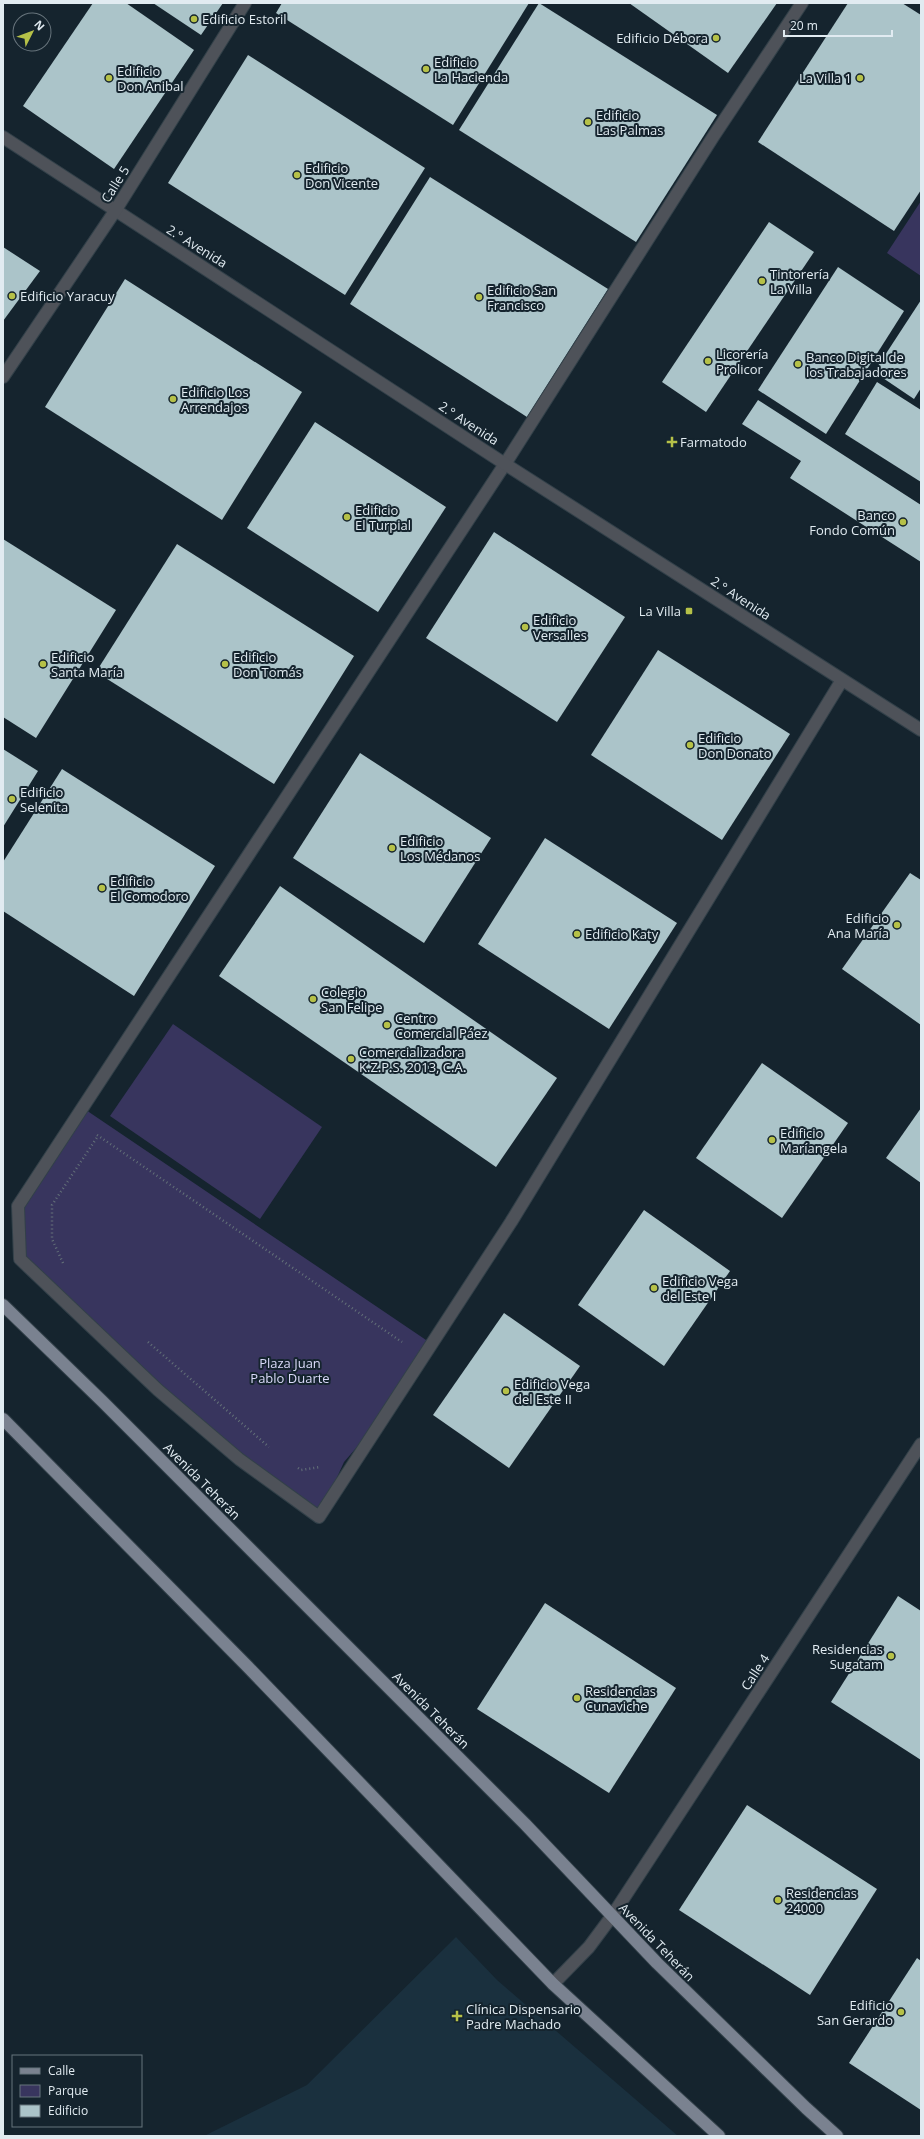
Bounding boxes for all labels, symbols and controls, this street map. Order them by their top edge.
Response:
place label: Edificio Estoril [202,10,287,28]
north arrow [12,12,52,52]
scale bar [784,12,892,38]
marker: Edificio Estoril [189,14,199,24]
text: N [31,17,48,33]
text: 20 m [790,17,818,34]
place label: Edificio Débora [616,29,708,47]
marker: Edificio Débora [711,33,721,43]
place label: Edificio La Hacienda [434,53,508,86]
place label: Edificio Don Anibal [117,62,184,95]
marker: Edificio La Hacienda [421,64,431,74]
place label: La Villa 1 [799,69,852,87]
marker: Edificio Don Anibal [104,73,114,83]
marker: La Villa 1 [855,73,865,83]
place label: Edificio Las Palmas [596,106,663,139]
marker: Edificio Las Palmas [583,117,593,127]
place label: Edificio Don Vicente [305,159,378,192]
street label: Calle 5 [97,162,133,206]
marker: Edificio Don Vicente [292,170,302,180]
street label: 2.° Avenida [163,220,231,272]
place label: Tintorería La Villa [770,265,829,298]
marker: Tintorería La Villa [757,276,767,286]
place label: Edificio San Francisco [487,281,556,314]
place label: Edificio Yaracuy [20,287,115,305]
marker: Edificio Yaracuy [7,291,17,301]
marker: Edificio San Francisco [474,292,484,302]
place label: Licorería Prolicor [716,345,769,378]
place label: Banco Digital de los Trabajadores [806,348,907,381]
marker: Licorería Prolicor [703,356,713,366]
marker: Banco Digital de los Trabajadores [793,359,803,369]
place label: Edificio Los Arrendajos [181,383,249,416]
marker: Edificio Los Arrendajos [168,394,178,404]
street label: 2.° Avenida [435,397,503,449]
place label: Farmatodo [680,433,747,451]
marker: Farmatodo [667,437,677,447]
place label: Edificio El Turpial [355,501,411,534]
place label: Banco Fondo Común [809,506,895,539]
marker: Edificio El Turpial [342,512,352,522]
marker: Banco Fondo Común [898,517,908,527]
street label: 2.° Avenida [707,572,775,624]
place label: La Villa [639,602,681,620]
marker: La Villa [684,606,694,616]
place label: Edificio Versalles [533,611,587,644]
marker: Edificio Versalles [520,622,530,632]
place label: Edificio Santa María [51,648,123,681]
place label: Edificio Don Tomás [233,648,302,681]
marker: Edificio Santa María [38,659,48,669]
marker: Edificio Don Tomás [220,659,230,669]
place label: Edificio Don Donato [698,729,772,762]
marker: Edificio Don Donato [685,740,695,750]
place label: Edificio Selenita [20,783,68,816]
marker: Edificio Selenita [7,794,17,804]
place label: Edificio Los Médanos [400,832,480,865]
marker: Edificio Los Médanos [387,843,397,853]
place label: Edificio El Comodoro [110,872,189,905]
marker: Edificio El Comodoro [97,883,107,893]
place label: Edificio Ana María [827,909,889,942]
marker: Edificio Ana María [892,920,902,930]
place label: Edificio Katy [585,925,659,943]
marker: Edificio Katy [572,929,582,939]
place label: Colegio San Felipe [321,983,383,1016]
marker: Colegio San Felipe [308,994,318,1004]
place label: Centro Comercial Páez [395,1009,488,1042]
marker: Centro Comercial Páez [382,1020,392,1030]
place label: Comercializadora K.Z.P.S. 2013, C.A. [359,1043,466,1076]
marker: Comercializadora K.Z.P.S. 2013, C.A. [346,1054,356,1064]
place label: Edificio Maríangela [780,1124,848,1157]
marker: Edificio Maríangela [767,1135,777,1145]
place label: Edificio Vega del Este I [662,1272,738,1305]
marker: Edificio Vega del Este I [649,1283,659,1293]
park label: Plaza Juan Pablo Duarte [250,1354,330,1387]
place label: Edificio Vega del Este II [514,1375,590,1408]
marker: Edificio Vega del Este II [501,1386,511,1396]
street label: Avenida Teherán [160,1439,244,1523]
place label: Residencias Sugatam [812,1640,883,1673]
street label: Calle 4 [737,1650,774,1694]
marker: Residencias Sugatam [886,1651,896,1661]
street label: Avenida Teherán [389,1668,473,1752]
place label: Residencias Cunaviche [585,1682,656,1715]
marker: Residencias Cunaviche [572,1693,582,1703]
place label: Residencias 24000 [786,1884,857,1917]
marker: Residencias 24000 [773,1895,783,1905]
street label: Avenida Teherán [615,1899,699,1985]
place label: Edificio San Gerardo [817,1996,893,2029]
place label: Clínica Dispensario Padre Machado [466,2000,581,2033]
marker: Edificio San Gerardo [896,2007,906,2017]
marker: Clínica Dispensario Padre Machado [451,2010,463,2022]
legend [12,2055,142,2127]
text: Calle [48,2062,75,2079]
text: Parque [48,2082,88,2099]
text: Edificio [48,2102,88,2119]

